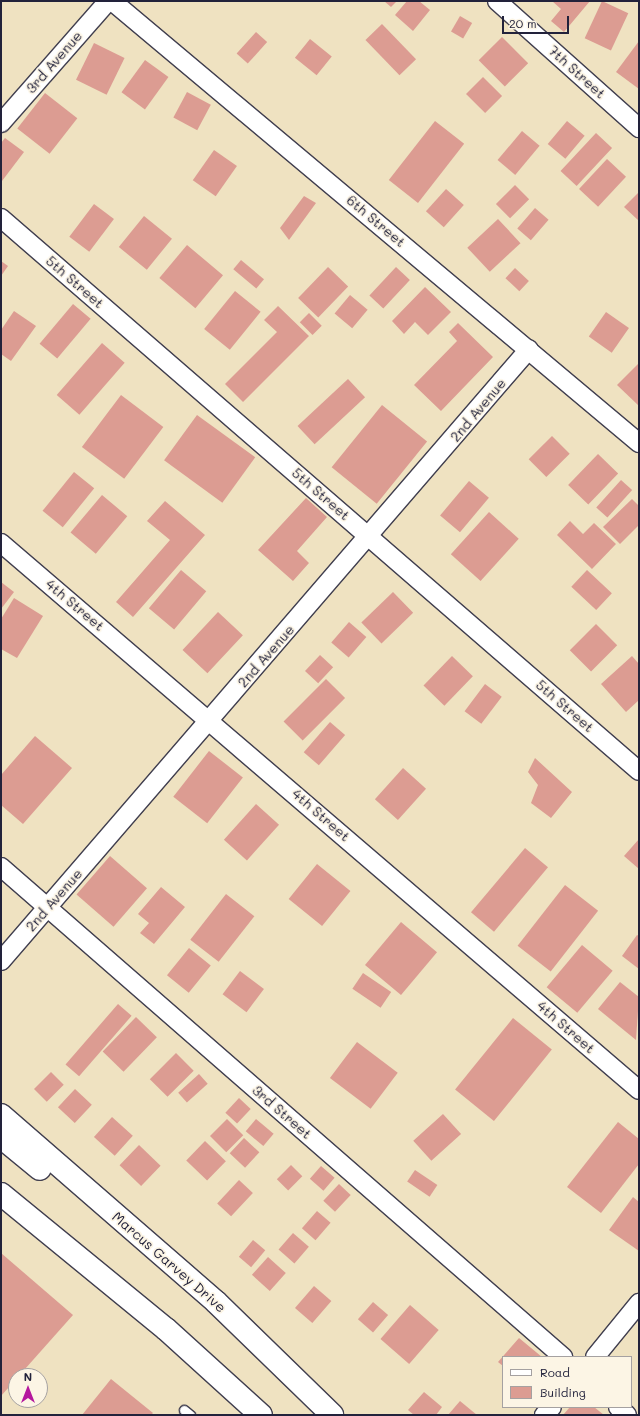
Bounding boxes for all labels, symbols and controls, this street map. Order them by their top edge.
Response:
scale bar [504,8,571,34]
text: 20 m [509,15,537,31]
street label: 3rd Avenue [22,27,86,97]
street label: 7th Street [545,42,609,102]
street label: 6th Street [343,192,409,250]
street label: 5th Street [43,252,107,312]
street label: 2nd Avenue [447,375,509,445]
street label: 5th Street [289,464,353,524]
street label: 4th Street [42,576,108,634]
street label: 2nd Avenue [234,621,298,691]
street label: 5th Street [533,676,597,736]
street label: 4th Street [289,785,353,845]
street label: 2nd Avenue [22,865,86,935]
street label: 4th Street [534,997,598,1057]
street label: 3rd Street [249,1082,315,1142]
street label: Marcus Garvey Drive [109,1208,229,1316]
legend [502,1356,632,1408]
text: Road [540,1364,570,1380]
north arrow [8,1368,48,1408]
text: N [24,1369,32,1384]
text: Building [540,1384,586,1400]

